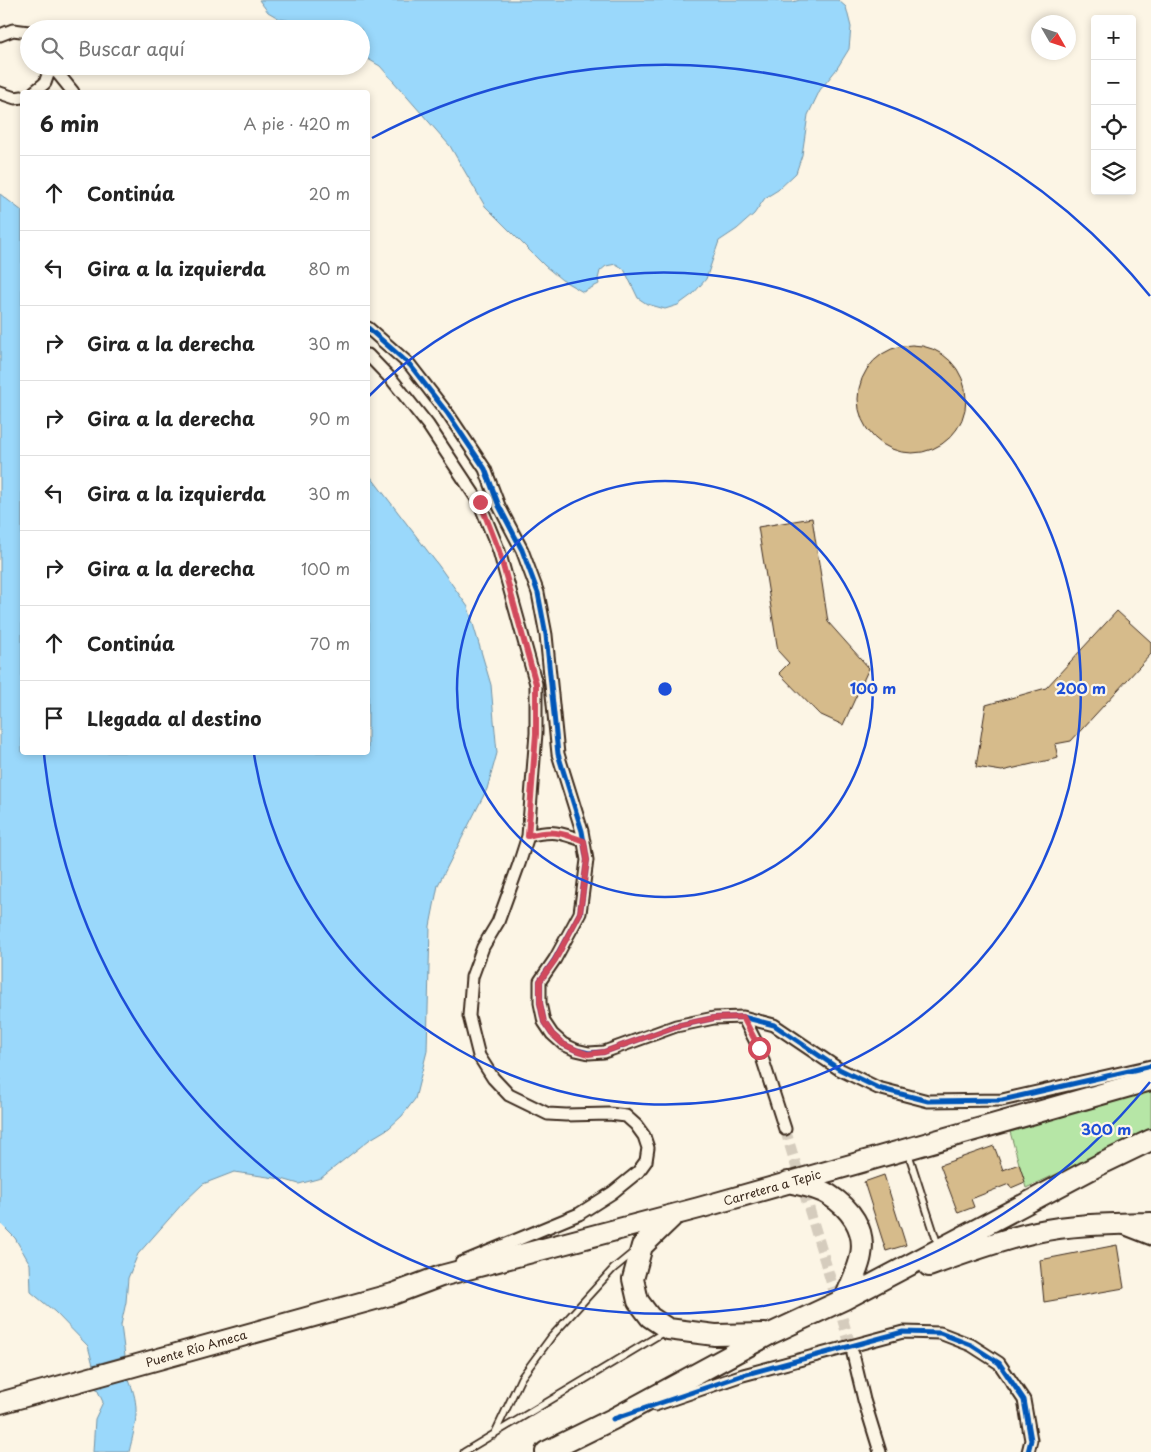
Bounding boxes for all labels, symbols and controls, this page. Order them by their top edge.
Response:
north arrow [1031,15,1076,60]
map controls [1091,15,1136,195]
button: + [1091,15,1136,60]
search box [20,20,370,75]
icon: search [38,34,66,62]
text: Buscar aquí [78,34,185,62]
button: − [1091,60,1136,105]
button: locate [1091,105,1136,150]
text: 6 min [40,107,99,139]
text: A pie · 420 m [244,111,350,135]
button: layers [1091,150,1136,195]
icon: ahead [40,179,68,207]
text: Continúa [87,179,175,207]
text: 20 m [309,181,350,205]
icon: left [40,254,68,282]
text: Gira a la izquierda [87,254,266,282]
text: 80 m [308,256,350,280]
icon: right [40,329,68,357]
text: Gira a la derecha [87,329,255,357]
text: 30 m [308,331,350,355]
icon: right [40,404,68,432]
text: Gira a la derecha [87,404,255,432]
text: 90 m [309,406,350,430]
icon: left [40,479,68,507]
text: Gira a la izquierda [87,479,266,507]
text: 30 m [308,481,350,505]
route end [469,491,492,514]
icon: right [40,554,68,582]
text: Gira a la derecha [87,554,255,582]
text: 100 m [301,556,350,580]
icon: ahead [40,629,68,657]
text: Continúa [87,629,175,657]
text: 70 m [310,631,350,655]
text: 100 m [850,676,896,699]
text: 200 m [1056,676,1106,699]
centre of rings [656,680,674,698]
icon: arrive [40,704,68,732]
text: Llegada al destino [87,704,261,732]
route start [748,1037,771,1060]
text: 300 m [1081,1117,1131,1140]
street label: Carretera a Tepic [721,1165,823,1209]
street label: Puente Río Ameca [143,1325,249,1371]

